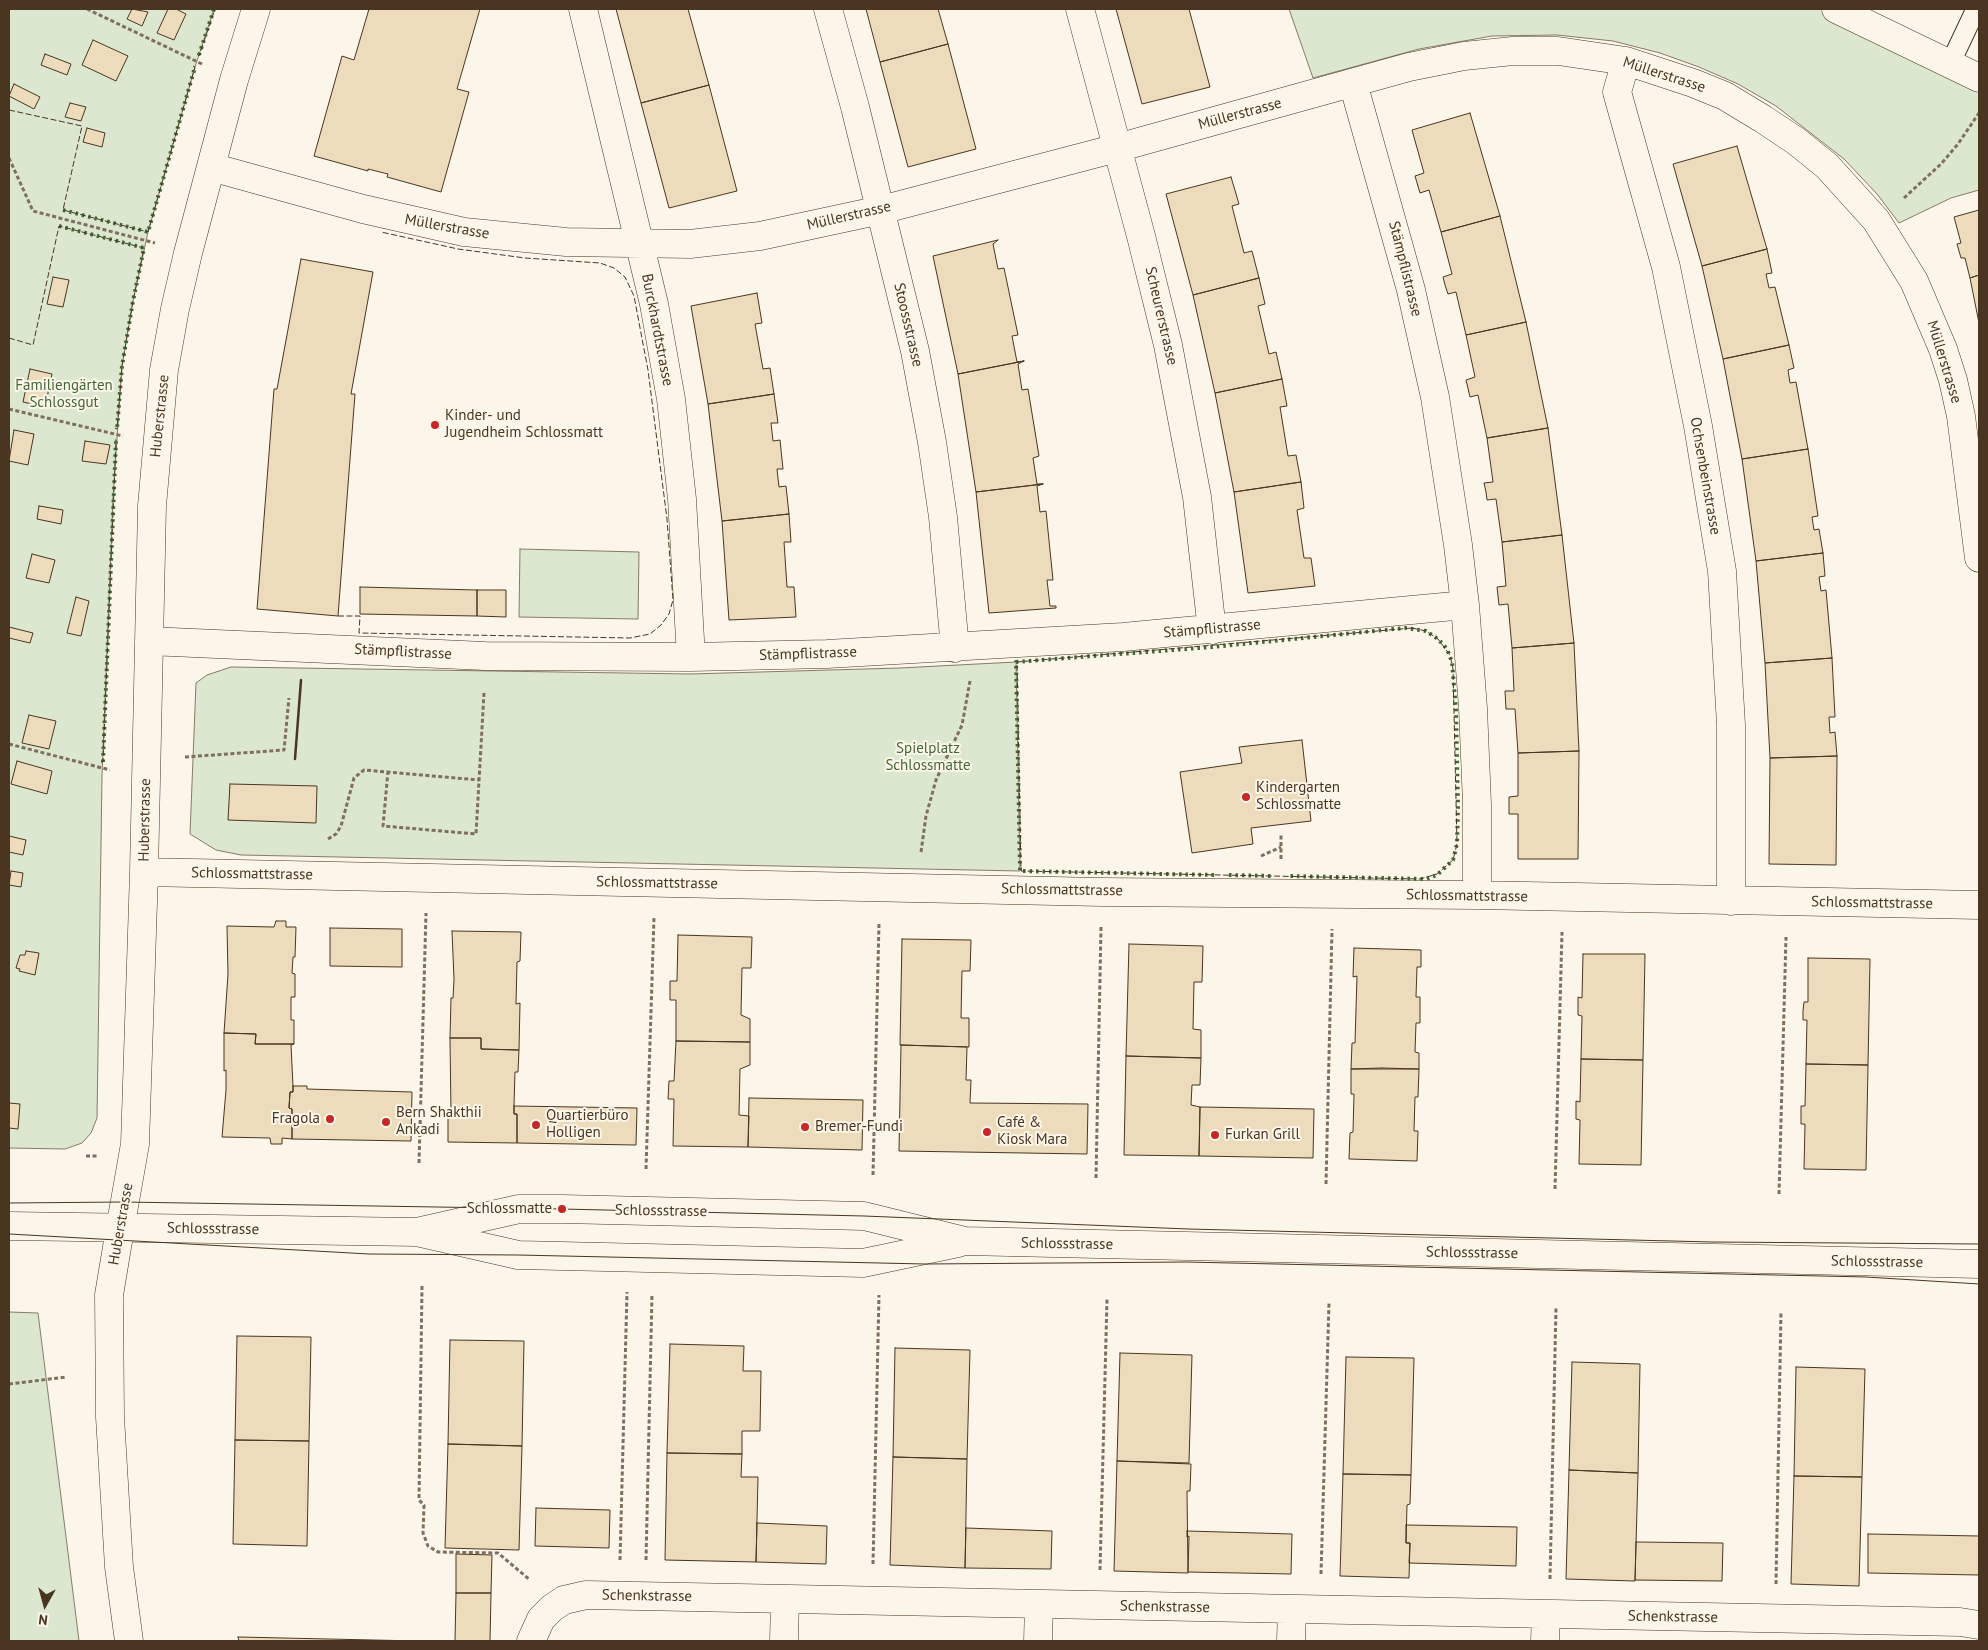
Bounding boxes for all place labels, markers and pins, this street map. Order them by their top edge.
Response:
place label: Kinder- und Jugendheim Schlossmatt [445,407,603,442]
marker: Kinder- und Jugendheim Schlossmatt [429,419,441,431]
place label: Kindergarten Schlossmatte [1256,779,1341,814]
marker: Kindergarten Schlossmatte [1240,791,1252,803]
place label: Bern Shakthii Ankadi [396,1104,482,1139]
place label: Quartierbüro Holligen [546,1107,628,1142]
place label: Fragola [272,1110,320,1128]
marker: Fragola [324,1113,336,1125]
place label: Café & Kiosk Mara [997,1114,1068,1149]
marker: Bern Shakthii Ankadi [380,1116,392,1128]
place label: Bremer-Fundi [815,1118,903,1136]
marker: Quartierbüro Holligen [530,1119,542,1131]
marker: Bremer-Fundi [799,1121,811,1133]
marker: Café & Kiosk Mara [981,1126,993,1138]
place label: Furkan Grill [1225,1126,1300,1144]
marker: Furkan Grill [1209,1129,1221,1141]
place label: Schlossmatte [467,1200,552,1218]
marker: Schlossmatte [556,1203,568,1215]

